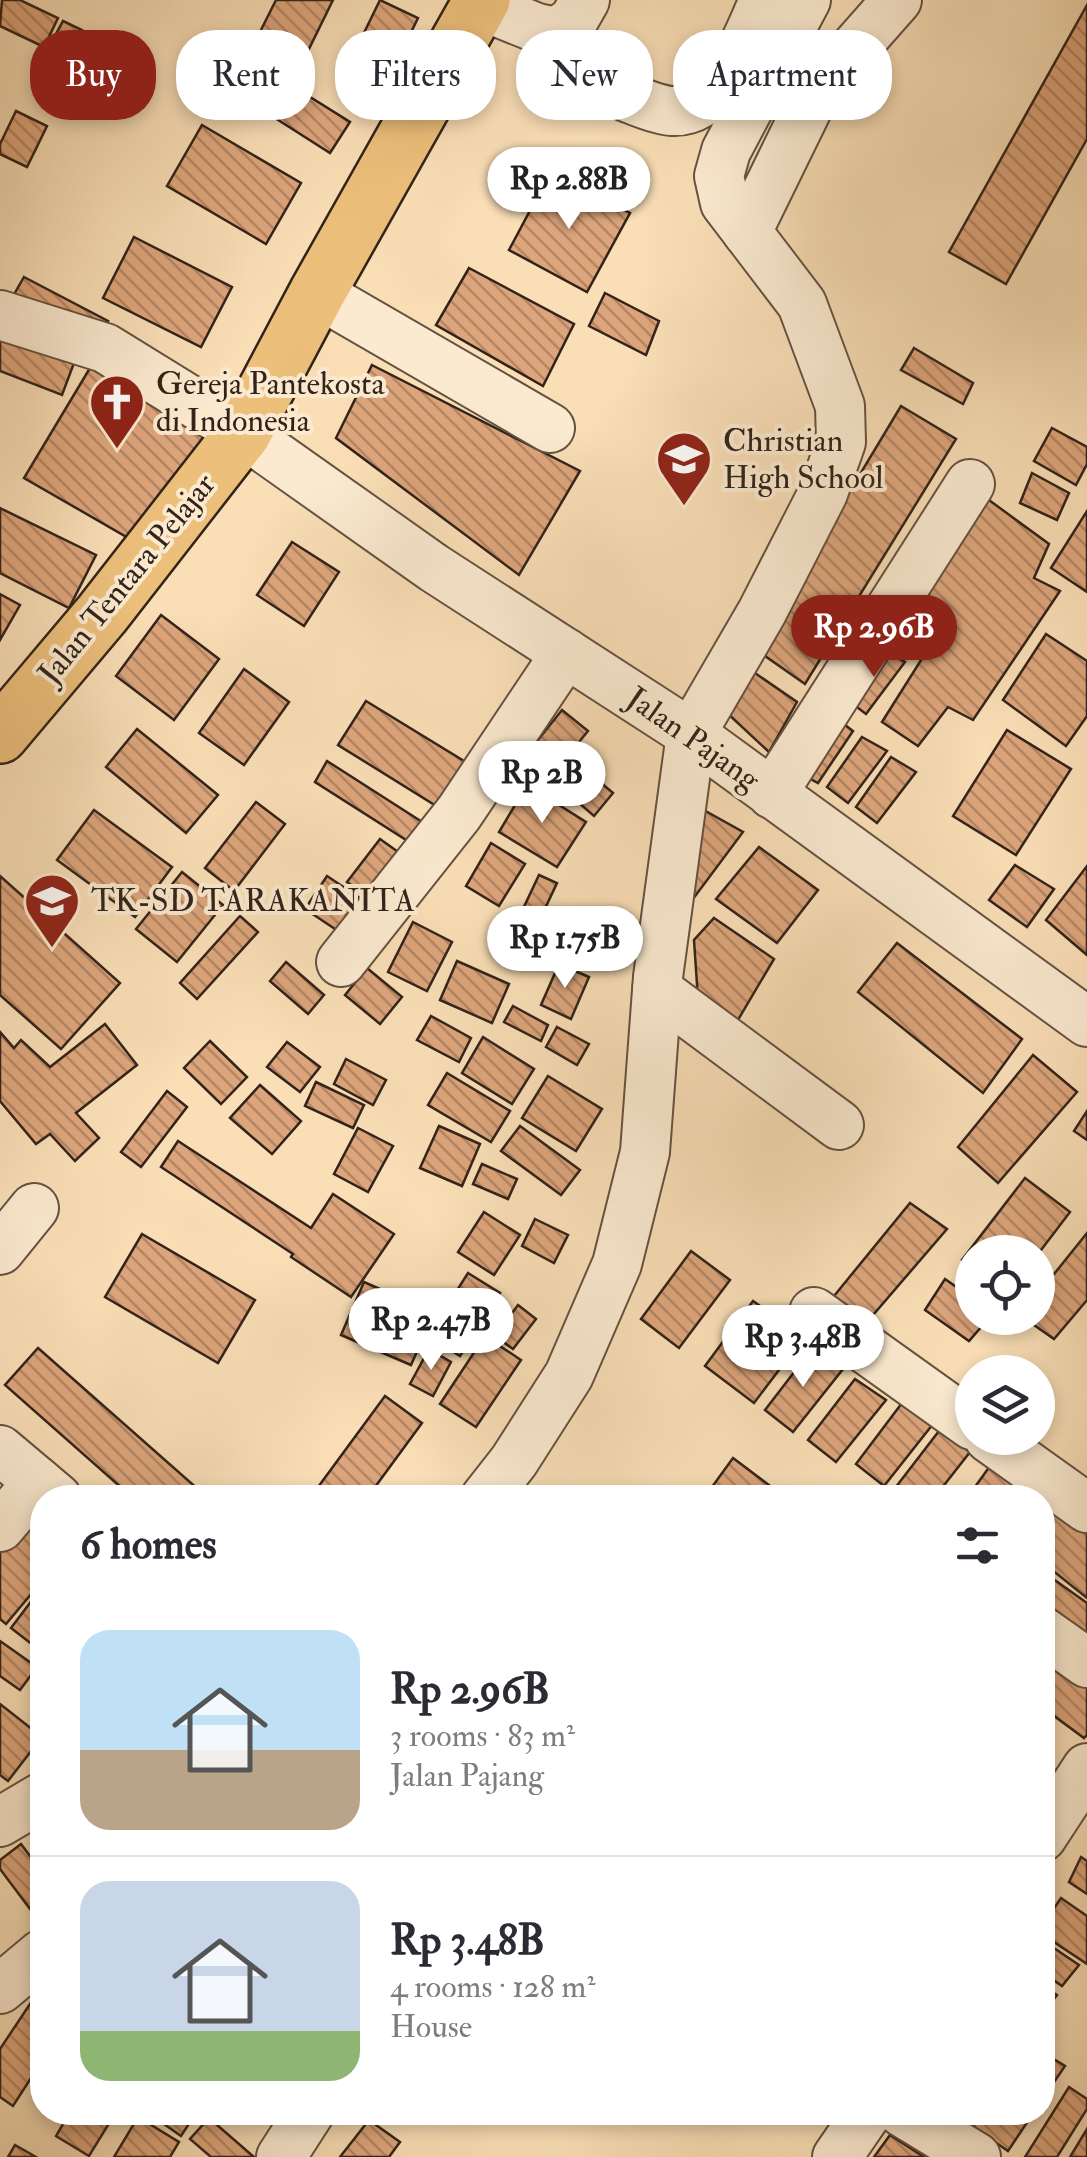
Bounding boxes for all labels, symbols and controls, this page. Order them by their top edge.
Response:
chip: Buy [30,30,156,120]
chip: Rent [176,30,315,120]
chip: Filters [335,30,496,120]
chip: New [516,30,653,120]
chip: Apartment [673,30,892,120]
pin: Rp 2.88B [466,147,672,232]
text: Rp 2.88B [509,159,629,199]
place label: Gereja Pantekosta di Indonesia [156,364,385,441]
church icon: Gereja Pantekosta di Indonesia [87,372,147,451]
place label: Christian High School [723,421,883,498]
school or university icon: Christian High School [654,429,714,508]
street label: Jalan Tentara Pelajar [29,465,224,693]
pin: Rp 2.96B [771,595,977,680]
text: Rp 2.96B [813,607,935,647]
street label: Jalan Pajang [618,678,769,800]
pin: Rp 2B [472,741,612,826]
text: Rp 2B [501,753,584,793]
school or university icon: TK-SD TARAKANITA [22,871,82,950]
place label: TK-SD TARAKANITA [91,881,415,921]
pin: Rp 1.75B [462,906,668,991]
text: Rp 1.75B [509,918,621,958]
map controls [955,1235,1055,1455]
button: locate [955,1235,1055,1335]
pin: Rp 2.47B [328,1288,534,1373]
text: Rp 2.47B [371,1300,491,1340]
pin: Rp 3.48B [700,1305,906,1390]
text: Rp 3.48B [744,1317,862,1357]
button: layers [955,1355,1055,1455]
icon: filters [950,1518,1005,1573]
text: 6 homes [80,1519,217,1571]
text: Rp 2.96B [390,1664,550,1716]
icon: home [160,1670,280,1790]
text: 3 rooms · 83 m² [390,1716,575,1756]
text: Jalan Pajang [390,1756,544,1796]
text: Rp 3.48B [390,1915,545,1967]
icon: home [160,1921,280,2041]
text: 4 rooms · 128 m² [390,1967,595,2007]
text: House [390,2007,472,2047]

